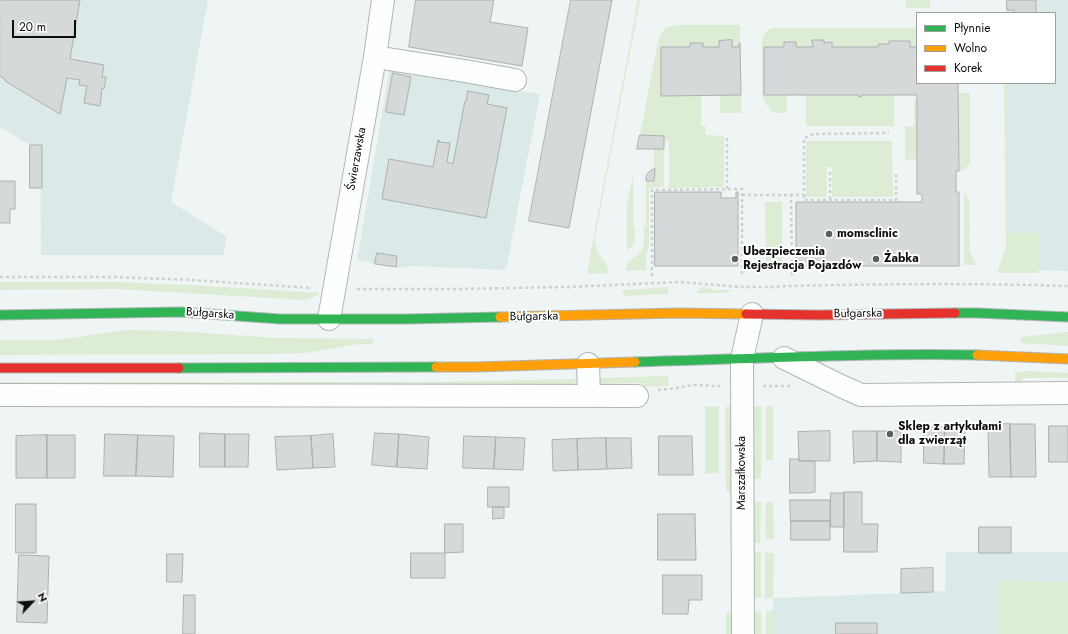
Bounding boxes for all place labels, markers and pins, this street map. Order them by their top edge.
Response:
place label: momsclinic [837,227,898,241]
marker: momsclinic [824,229,834,239]
place label: Ubezpieczenia Rejestracja Pojazdów [743,245,861,273]
place label: Żabka [884,252,919,266]
marker: Ubezpieczenia Rejestracja Pojazdów [730,254,740,264]
marker: Żabka [871,254,881,264]
place label: Sklep z artykułami dla zwierząt [898,420,1001,448]
marker: Sklep z artykułami dla zwierząt [885,429,895,439]

